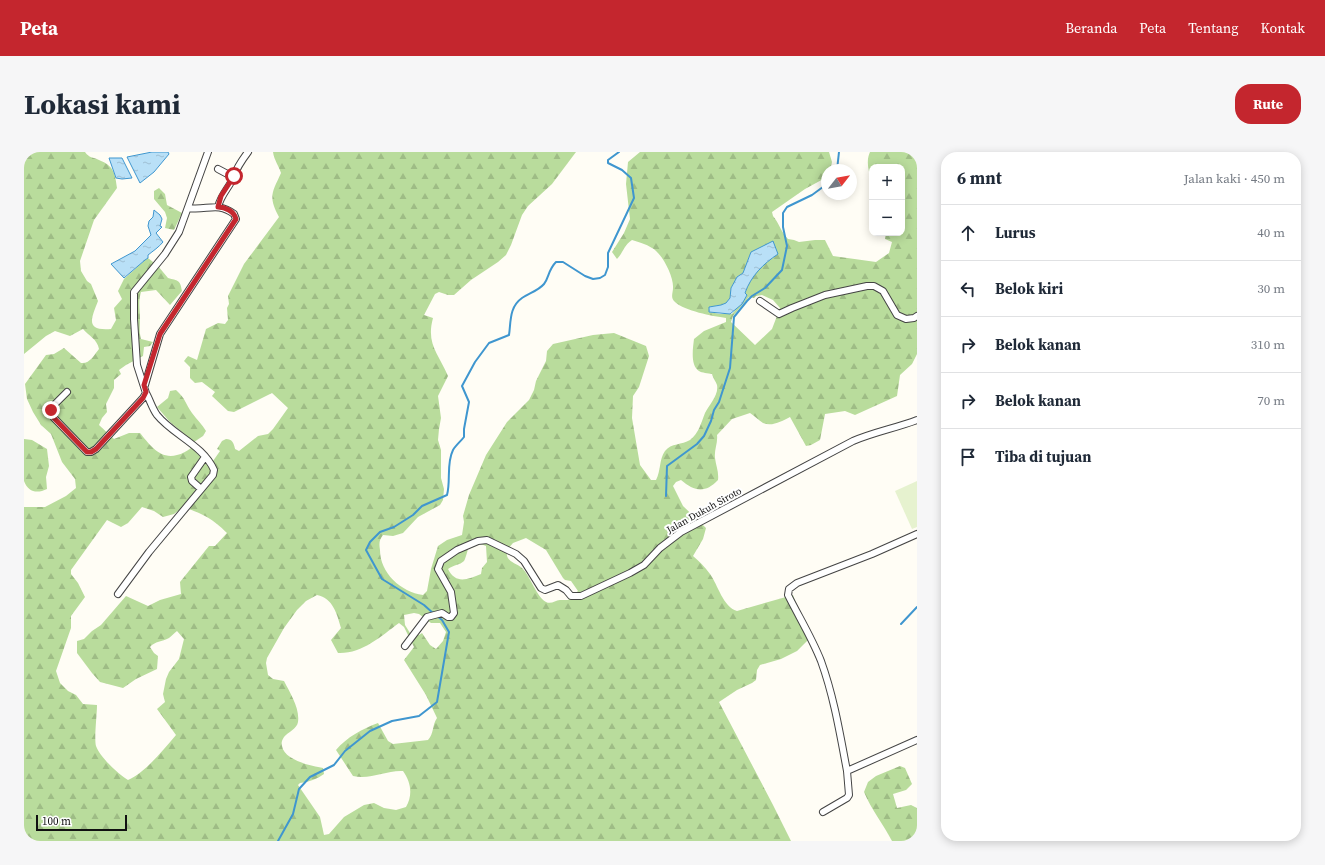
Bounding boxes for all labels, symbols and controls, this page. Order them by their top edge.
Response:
text: Peta [20,15,58,41]
text: Beranda [1065,18,1117,38]
text: Peta [1139,18,1166,38]
text: Tentang [1188,18,1239,38]
text: Kontak [1261,18,1305,38]
button: Rute [1235,84,1301,124]
text: Lokasi kami [24,85,181,123]
north arrow [821,164,857,200]
map controls [869,164,905,236]
button: + [869,164,905,200]
text: 6 mnt [957,166,1002,190]
route start [225,167,243,185]
text: Jalan kaki · 450 m [1184,170,1285,187]
button: − [869,200,905,236]
icon: ahead [957,222,979,244]
text: Lurus [995,222,1036,243]
text: 40 m [1257,224,1285,241]
icon: left [957,278,979,300]
text: Belok kiri [995,278,1063,299]
text: 30 m [1257,280,1285,297]
icon: right [957,334,979,356]
text: Belok kanan [995,334,1081,355]
text: 310 m [1251,336,1285,353]
icon: right [957,390,979,412]
text: Belok kanan [995,390,1081,411]
text: 70 m [1257,392,1285,409]
route end [42,401,60,419]
icon: arrive [957,446,979,468]
text: Tiba di tujuan [995,446,1091,467]
street label: Jalan Dukuh Siroto [663,484,744,536]
scale bar [36,813,127,832]
text: 100 m [42,814,71,829]

